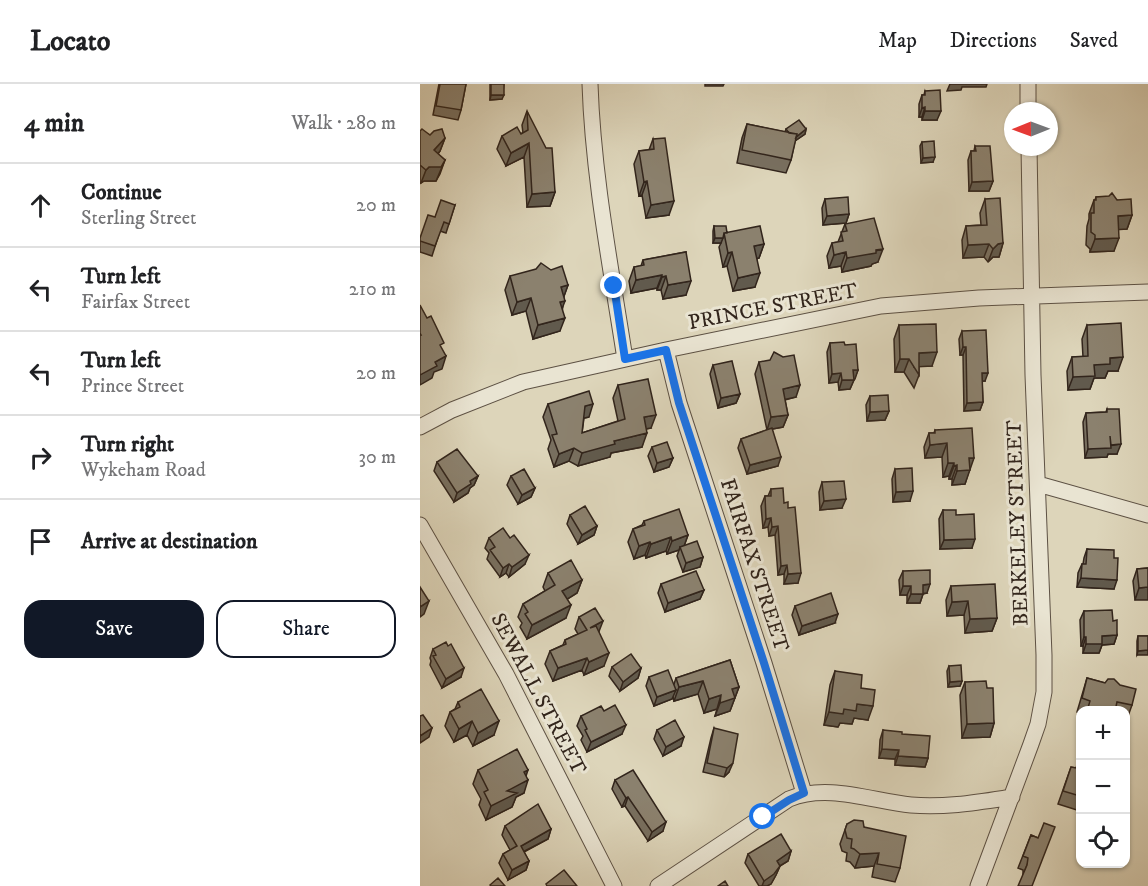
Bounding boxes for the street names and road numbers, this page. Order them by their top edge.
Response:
street label: PRINCE STREET [686,278,860,336]
street label: BERKELEY STREET [1001,420,1035,626]
street label: FAIRFAX STREET [714,475,794,655]
street label: SEWALL STREET [484,609,592,779]

